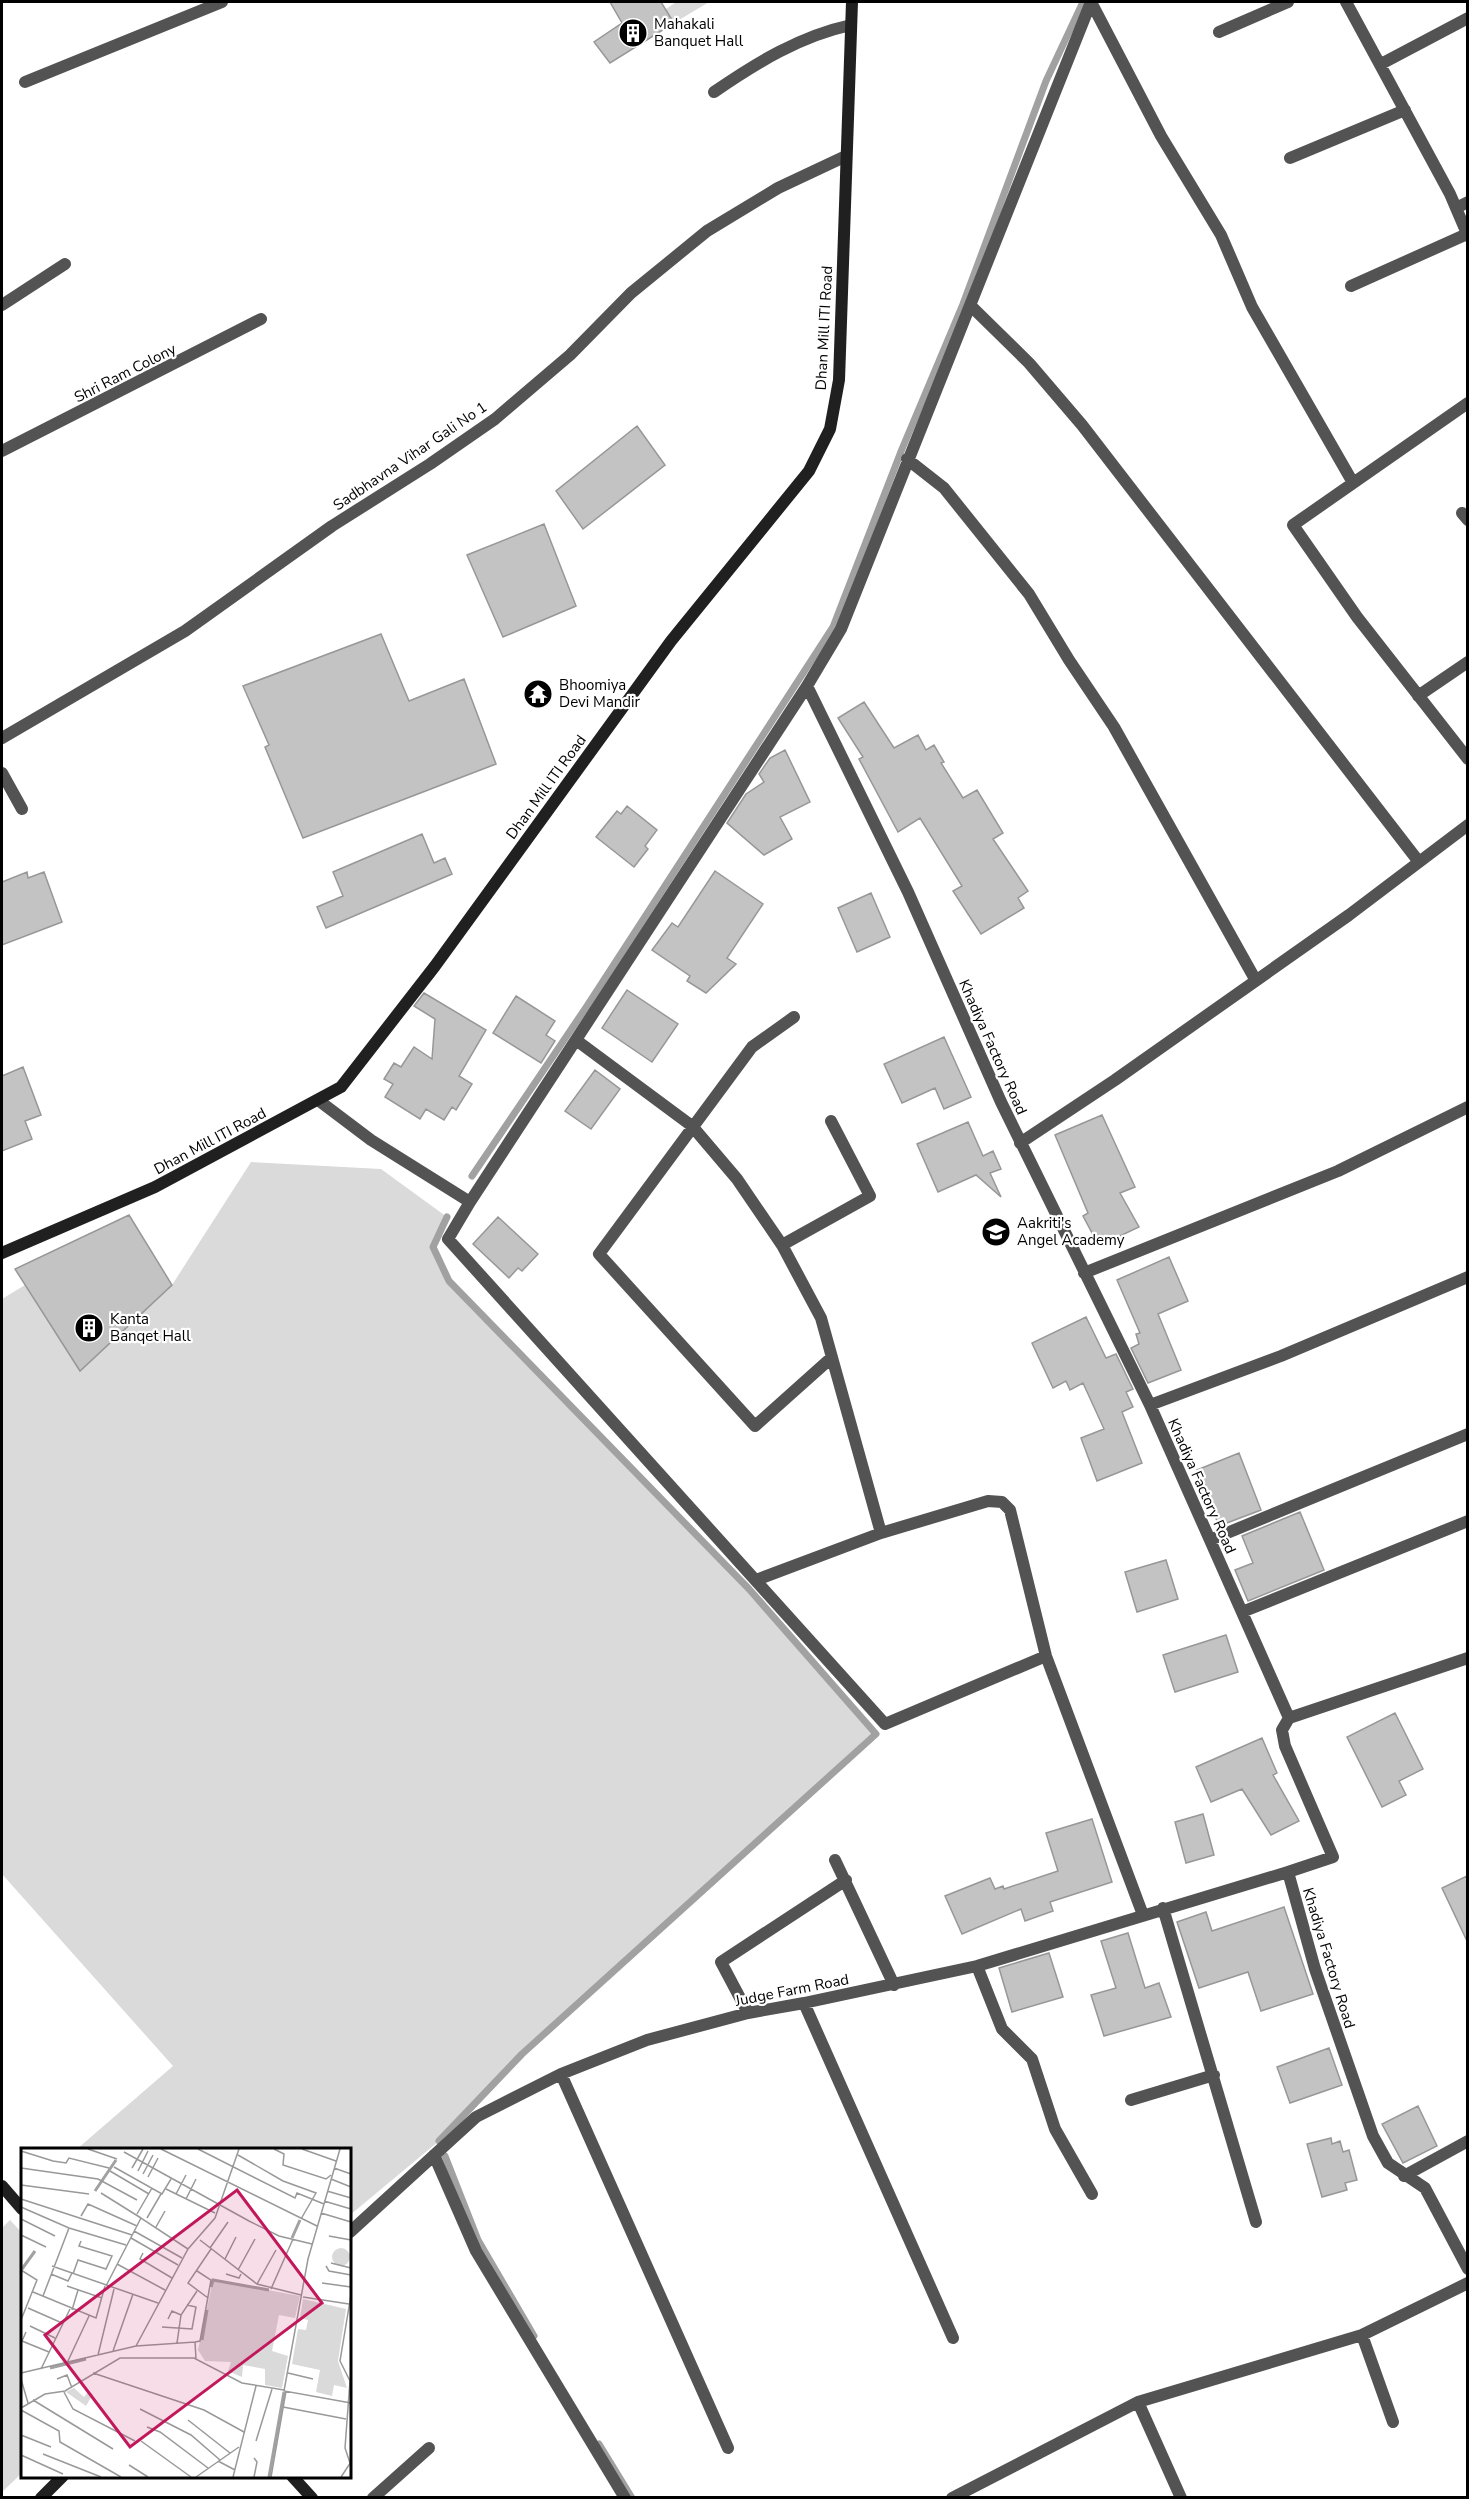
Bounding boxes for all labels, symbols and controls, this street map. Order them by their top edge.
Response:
place label: Mahakali Banquet Hall [654,14,744,51]
building icon: Mahakali Banquet Hall [617,17,649,49]
street label: Dhan Mill ITI Road [811,265,837,391]
street label: Shri Ram Colony [71,339,180,407]
street label: Sadbhavna Vihar Gali No 1 [329,397,491,515]
place label: Bhoomiya Devi Mandir [559,675,641,712]
temple icon: Bhoomiya Devi Mandir [522,678,554,710]
street label: Dhan Mill ITI Road [501,731,591,843]
street label: Khadiya Factory Road [954,976,1032,1118]
street label: Dhan Mill ITI Road [150,1103,270,1179]
place label: Aakriti's Angel Academy [1017,1213,1125,1250]
school or university icon: Aakriti's Angel Academy [980,1216,1012,1248]
place label: Kanta Banqet Hall [110,1309,191,1346]
building icon: Kanta Banqet Hall [73,1312,105,1344]
street label: Khadiya Factory Road [1163,1415,1241,1557]
street label: Khadiya Factory Road [1298,1885,1360,2031]
street label: Judge Farm Road [732,1969,851,2011]
inset map [21,2148,351,2478]

